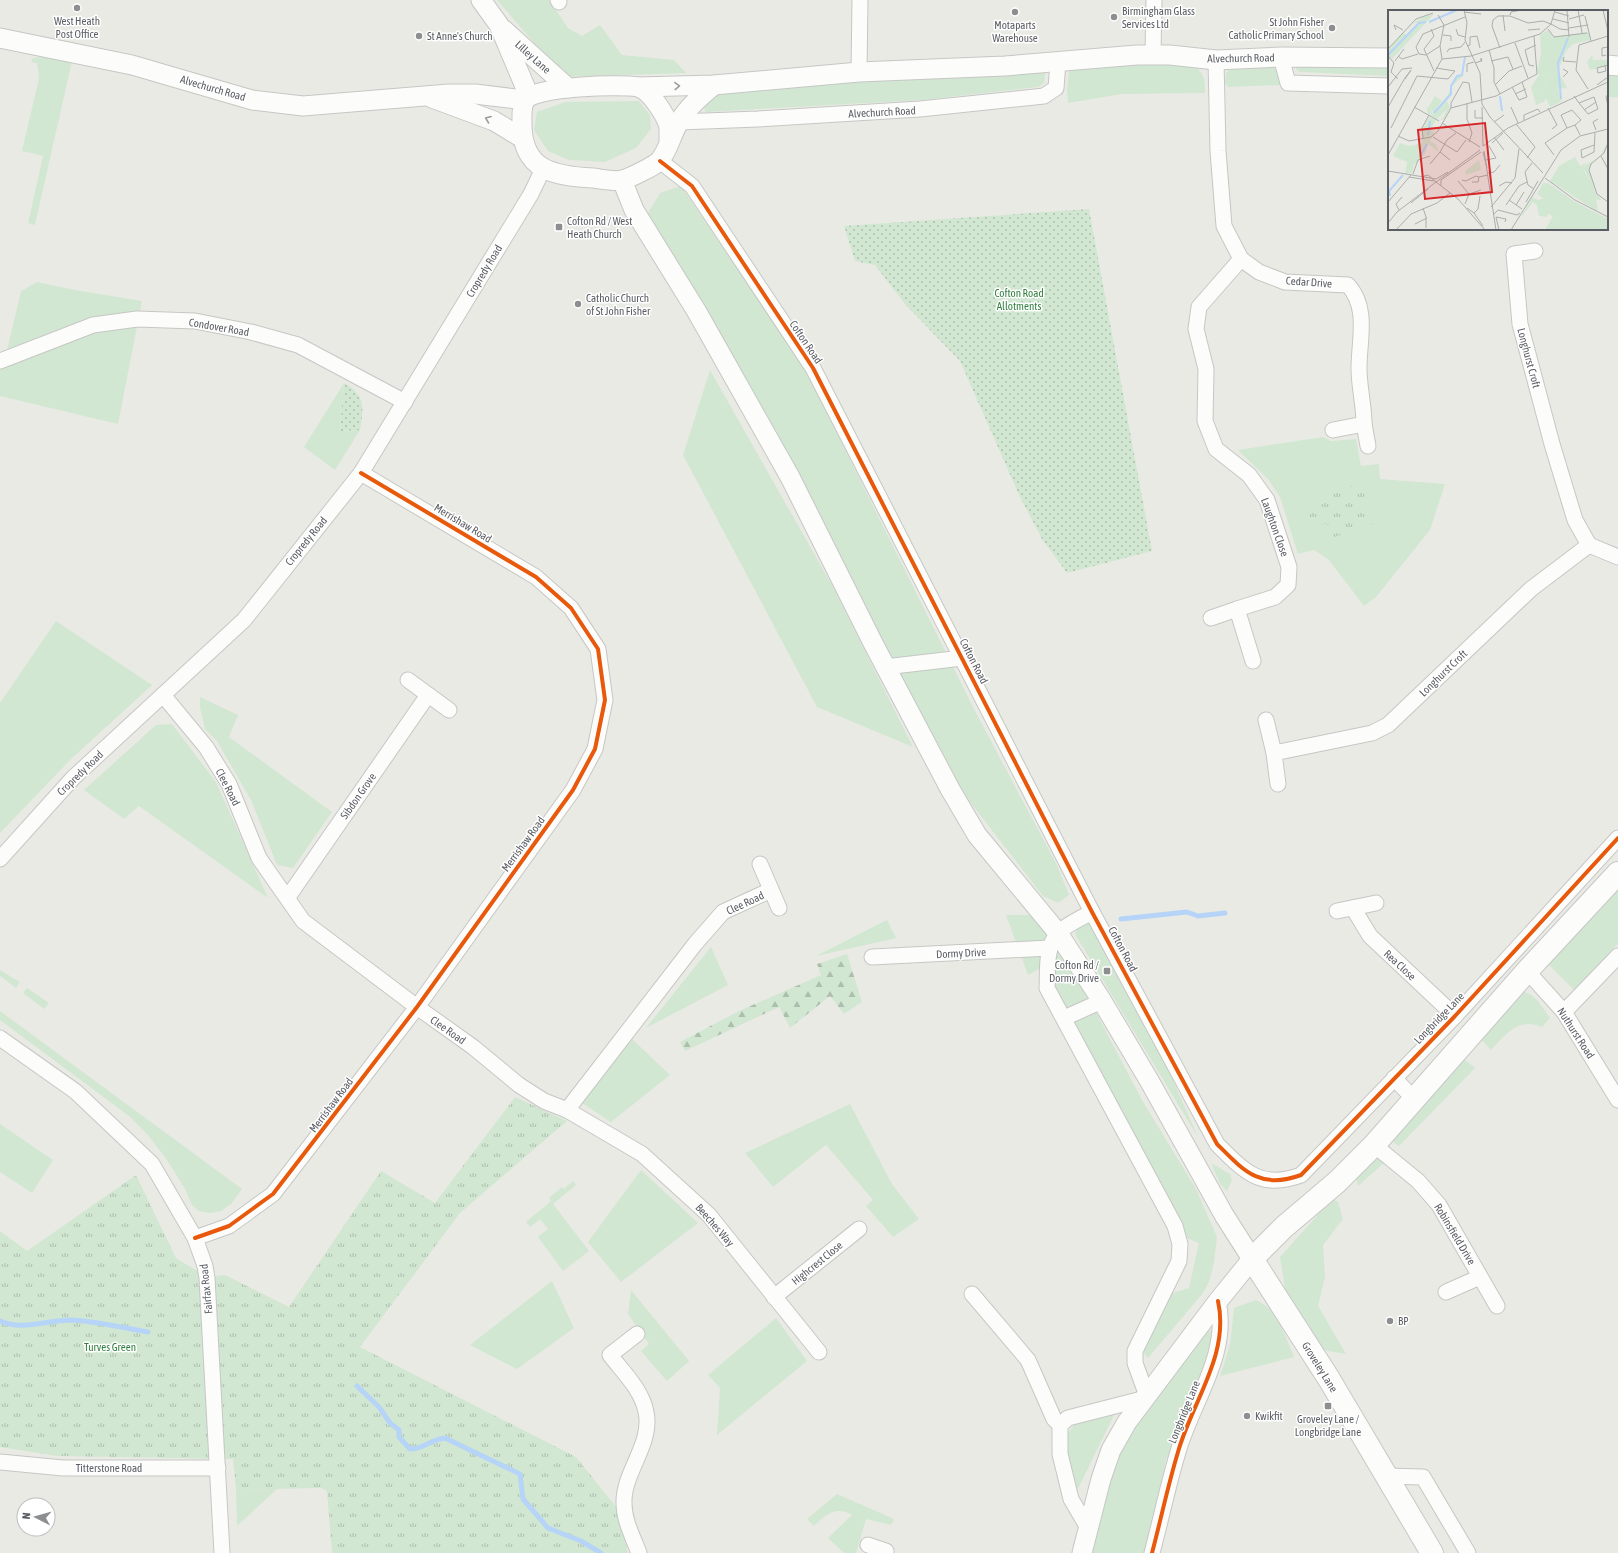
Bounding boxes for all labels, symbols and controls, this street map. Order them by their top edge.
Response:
marker: West Heath Post Office [72,3,82,13]
place label: Birmingham Glass Services Ltd [1122,5,1195,30]
marker: Motaparts Warehouse [1010,7,1020,17]
inset map [1388,10,1608,230]
marker: Birmingham Glass Services Ltd [1109,12,1119,22]
place label: West Heath Post Office [54,15,100,40]
place label: St John Fisher Catholic Primary School [1228,16,1325,41]
place label: Motaparts Warehouse [992,19,1038,44]
marker: St John Fisher Catholic Primary School [1327,23,1337,33]
place label: St Anne's Church [427,30,492,42]
marker: St Anne's Church [414,31,424,41]
street label: Lilley Lane [513,38,553,76]
street label: Alvechurch Road [1207,51,1275,65]
street label: Alvechurch Road [179,73,247,103]
one-way arrow [674,82,680,91]
street label: Alvechurch Road [848,104,916,120]
one-way arrow [485,116,492,124]
place label: Cofton Rd / West Heath Church [567,215,632,240]
marker: Cofton Rd / West Heath Church [554,222,564,232]
street label: Cropredy Road [464,243,504,299]
street label: Cedar Drive [1285,274,1333,290]
park label: Cofton Road Allotments [994,287,1044,312]
place label: Catholic Church of St John Fisher [586,292,651,317]
marker: Catholic Church of St John Fisher [573,299,583,309]
street label: Condover Road [188,316,250,338]
street label: Cofton Road [787,318,825,366]
street label: Longhurst Croft [1515,327,1543,389]
street label: Laughton Close [1259,496,1291,558]
street label: Merrishaw Road [432,501,494,545]
street label: Cropredy Road [283,514,329,568]
street label: Cofton Road [957,636,991,686]
street label: Longhurst Croft [1417,647,1469,699]
street label: Cropredy Road [55,748,105,798]
street label: Clee Road [214,766,242,808]
street label: Sibdon Grove [338,771,378,821]
street label: Merrishaw Road [499,814,547,874]
street label: Clee Road [724,889,766,917]
street label: Cofton Road [1106,924,1140,974]
street label: Dormy Drive [936,946,986,960]
street label: Rea Close [1382,947,1418,983]
place label: Cofton Rd / Dormy Drive [1049,959,1099,984]
marker: Cofton Rd / Dormy Drive [1102,966,1112,976]
street label: Longbridge Lane [1412,990,1466,1046]
street label: Nuthurst Road [1555,1005,1597,1061]
street label: Clee Road [428,1014,468,1046]
street label: Merrishaw Road [307,1076,355,1134]
street label: Beeches Way [693,1201,737,1249]
street label: Robinsfield Drive [1432,1201,1478,1267]
street label: Highcrest Close [789,1239,845,1287]
street label: Fairfax Road [197,1263,215,1315]
place label: BP [1398,1315,1409,1327]
marker: BP [1385,1316,1395,1326]
street label: Groveley Lane [1300,1340,1340,1394]
park label: Turves Green [84,1341,136,1353]
street label: Longbridge Lane [1166,1379,1202,1445]
marker: Groveley Lane / Longbridge Lane [1323,1401,1333,1411]
place label: Kwikfit [1255,1410,1283,1422]
marker: Kwikfit [1242,1411,1252,1421]
place label: Groveley Lane / Longbridge Lane [1295,1413,1361,1438]
street label: Titterstone Road [76,1462,142,1474]
north arrow [16,1497,56,1537]
text: N [20,1512,32,1520]

